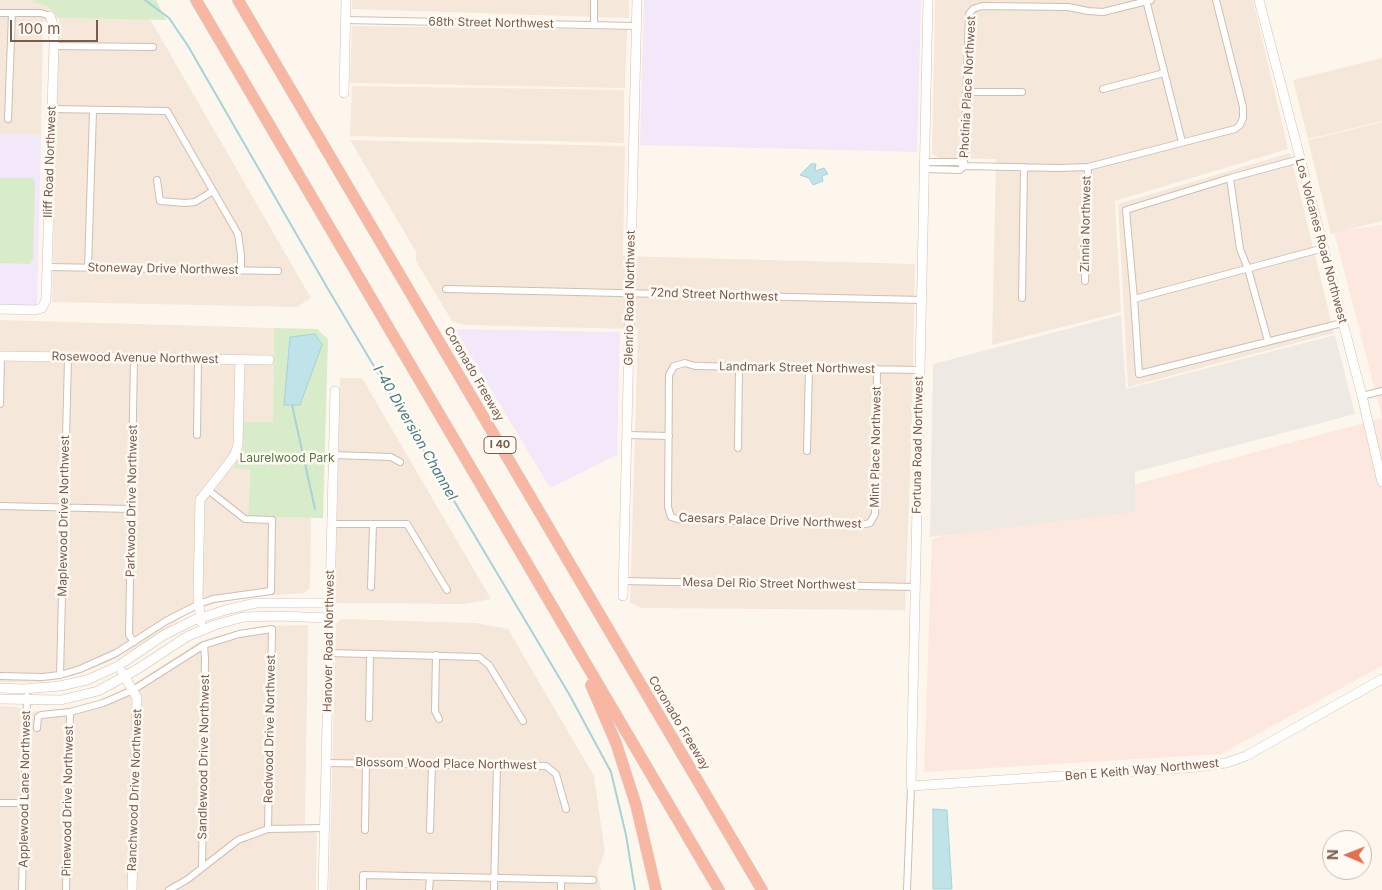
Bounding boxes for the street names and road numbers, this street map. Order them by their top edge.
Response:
street label: 68th Street Northwest [428,15,554,31]
street label: Photinia Place Northwest [957,16,979,158]
street label: Iliff Road Northwest [41,106,59,218]
street label: Los Volcanes Road Northwest [1292,157,1350,325]
street label: Zinnia Northwest [1078,176,1094,272]
street label: Glenrio Road Northwest [622,230,638,366]
street label: Stoneway Drive Northwest [87,260,239,278]
street label: 72nd Street Northwest [650,286,778,304]
street label: Coronado Freeway [441,324,507,424]
street label: Rosewood Avenue Northwest [51,349,219,367]
street label: Landmark Street Northwest [719,359,875,377]
street label: Fortuna Road Northwest [910,376,926,514]
street label: Mint Place Northwest [868,386,884,508]
street label: Parkwood Drive Northwest [123,425,141,577]
street label: Maplewood Drive Northwest [55,435,73,597]
road number: I 40 [484,436,516,454]
street label: Caesars Palace Drive Northwest [678,511,862,531]
street label: Hanover Road Northwest [321,570,337,712]
street label: Mesa Del Rio Street Northwest [682,575,856,593]
street label: Redwood Drive Northwest [262,655,278,803]
street label: Coronado Freeway [645,673,713,773]
street label: Sandlewood Drive Northwest [195,674,213,840]
street label: Ranchwood Drive Northwest [125,709,145,871]
street label: Applewood Lane Northwest [16,710,34,868]
street label: Pinewood Drive Northwest [59,725,77,877]
street label: Blossom Wood Place Northwest [355,755,537,773]
street label: Ben E Keith Way Northwest [1064,756,1220,784]

